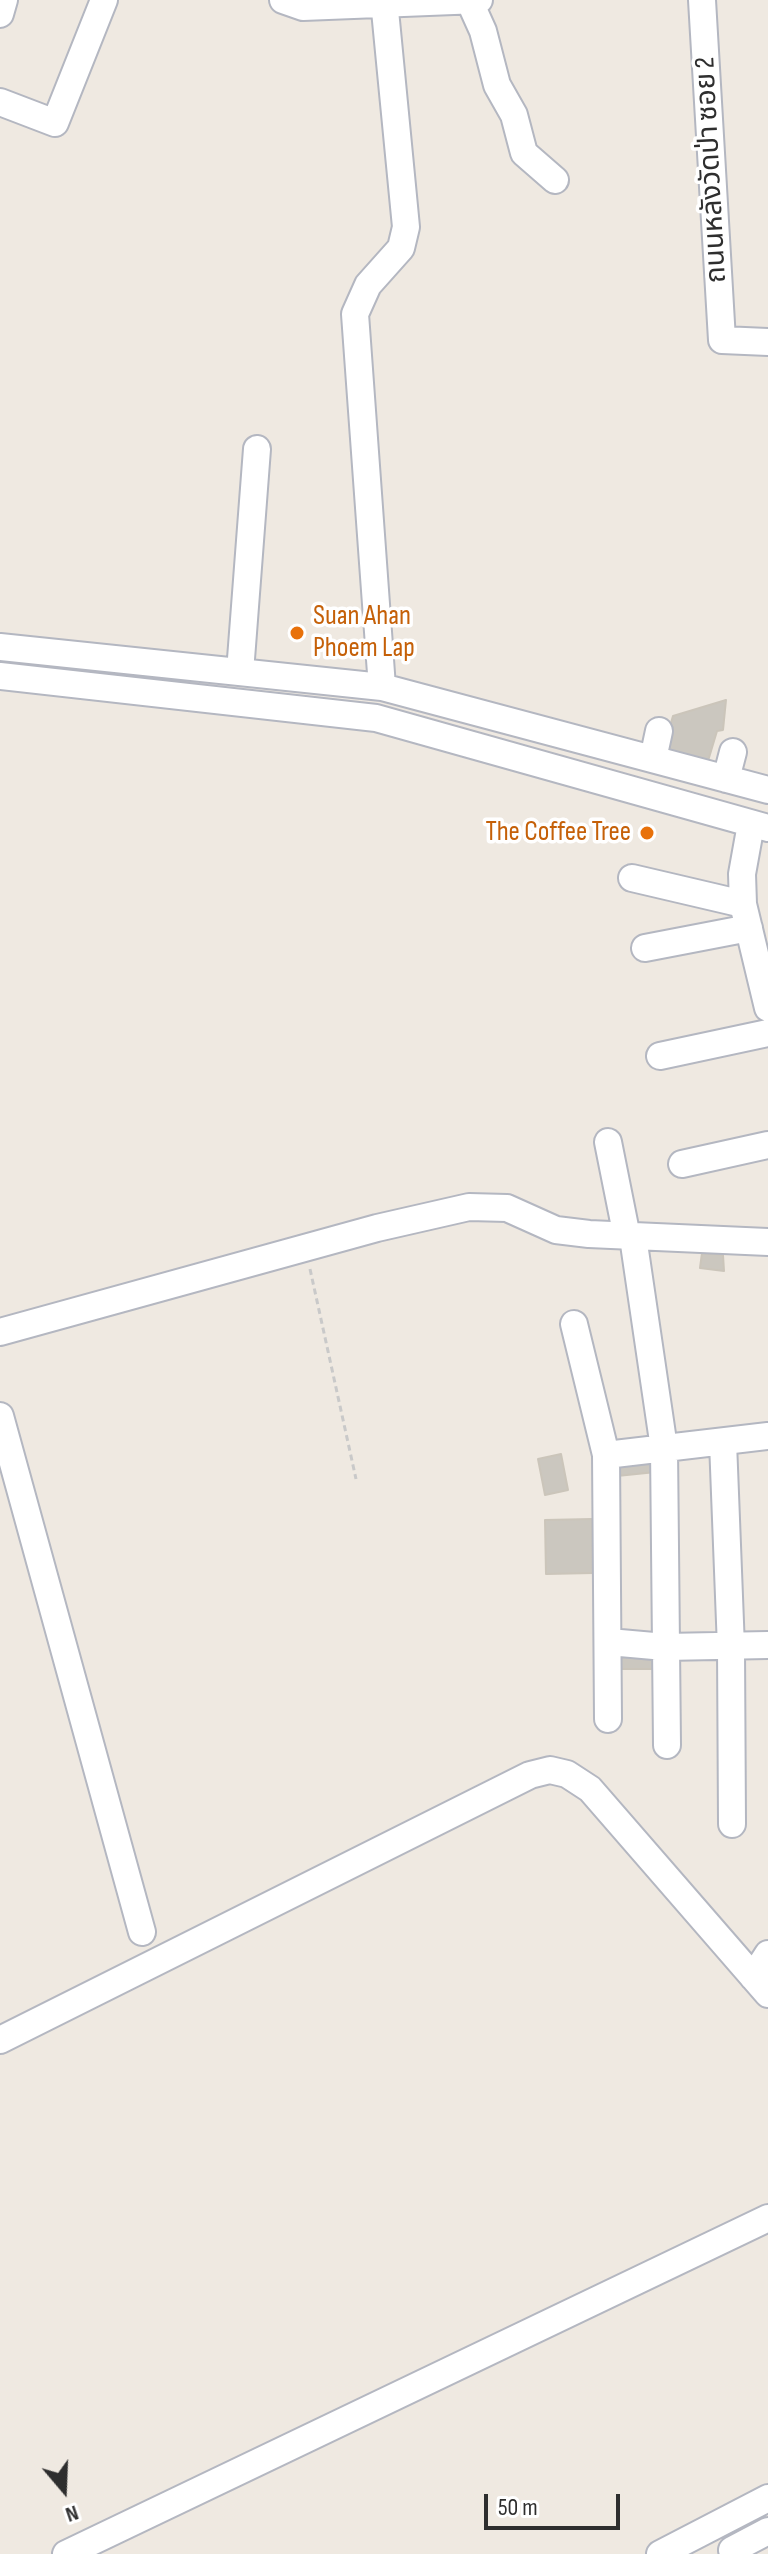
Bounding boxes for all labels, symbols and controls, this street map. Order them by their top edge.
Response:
street label: ถนนหลังวัดป่า ซอย 2 [689,56,735,284]
place label: Suan Ahan Phoem Lap [313,600,415,666]
marker: Suan Ahan Phoem Lap [288,624,306,642]
place label: The Coffee Tree [486,816,631,850]
marker: The Coffee Tree [638,824,656,842]
north arrow [24,2450,104,2530]
scale bar [488,2478,624,2528]
text: 50 m [498,2493,538,2522]
text: N [62,2498,82,2528]

